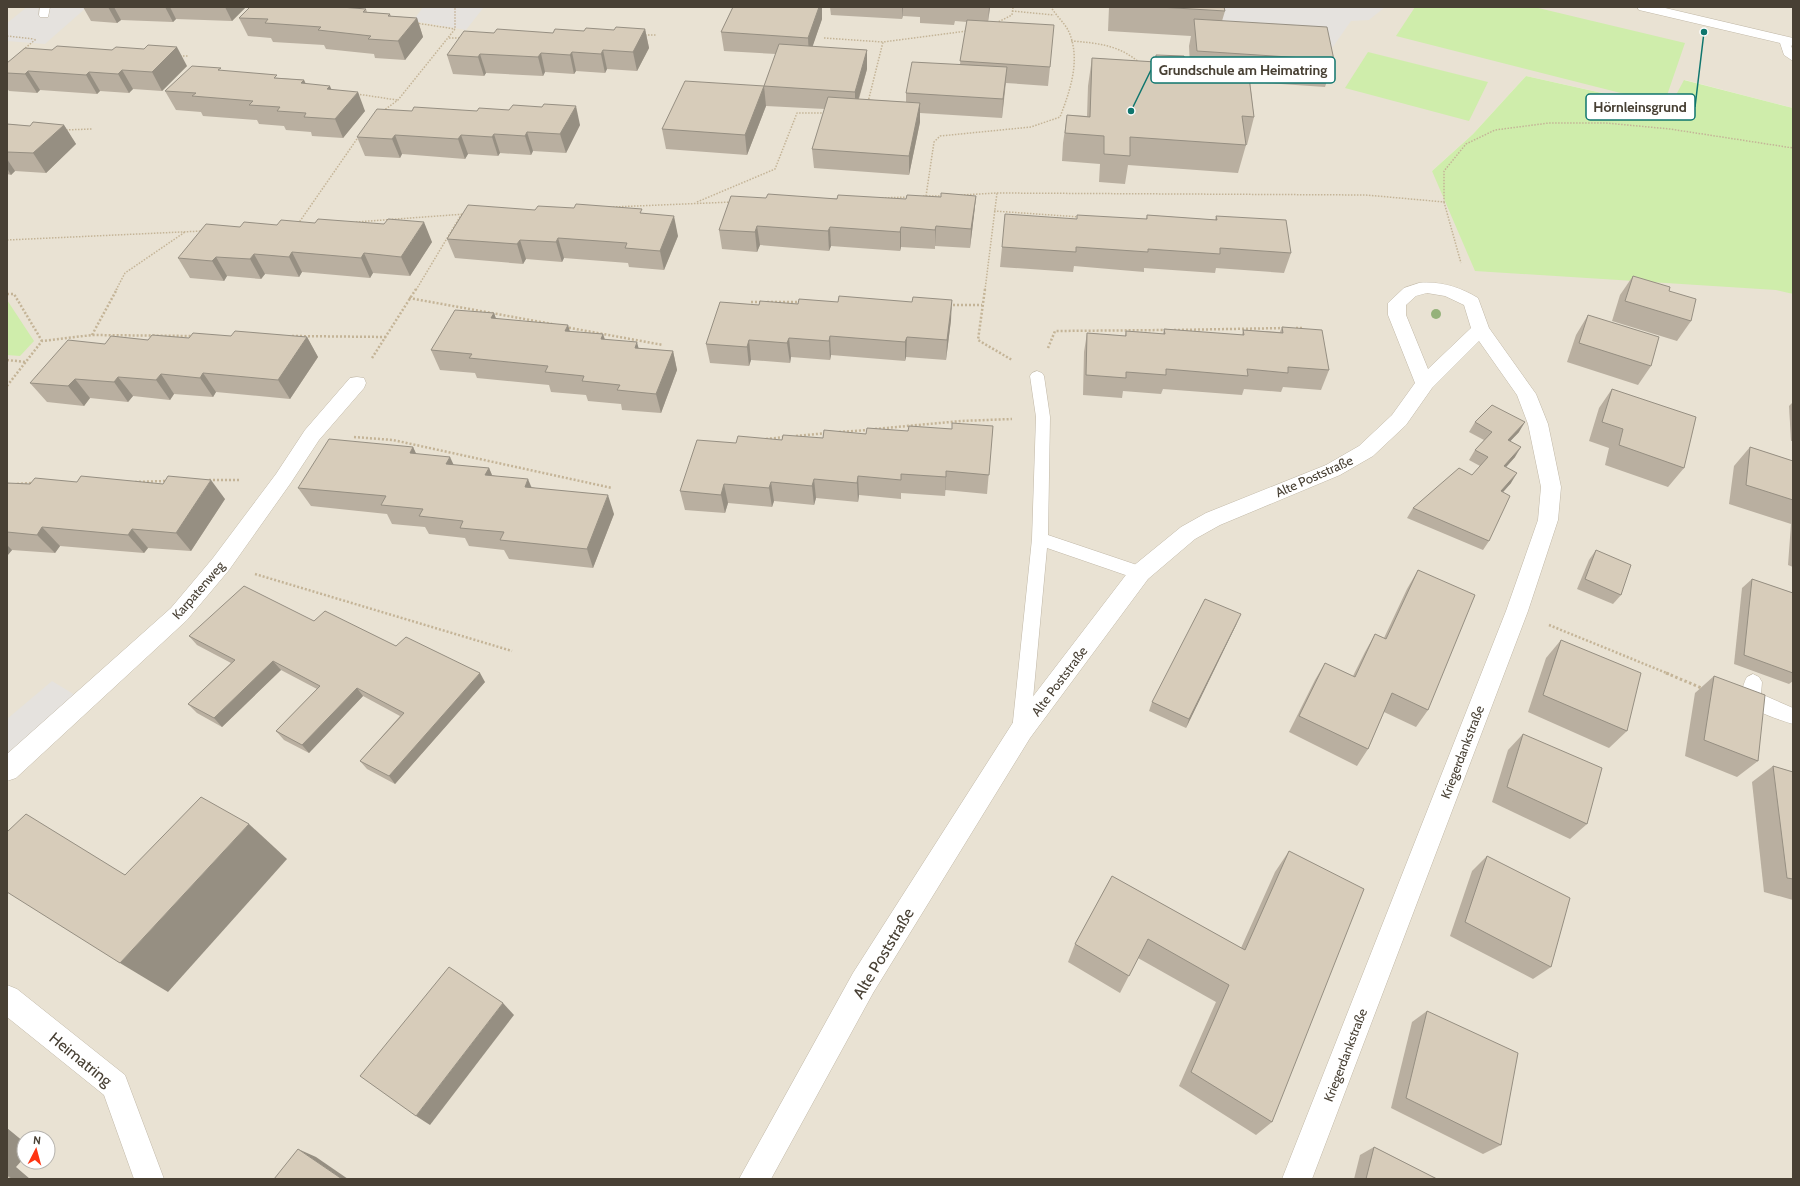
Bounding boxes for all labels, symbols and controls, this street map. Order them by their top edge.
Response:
callout: Grundschule am Heimatring [1151,57,1335,83]
text: Grundschule am Heimatring [1159,61,1327,79]
callout: Hörnleinsgrund [1586,94,1695,120]
text: Hörnleinsgrund [1593,98,1687,116]
street label: Alte Poststraße [1273,452,1356,500]
street label: Karpatenweg [168,557,228,622]
street label: Alte Poststraße [1028,643,1091,719]
street label: Kriegerdankstraße [1437,703,1487,801]
street label: Alte Poststraße [849,905,918,1002]
street label: Kriegerdankstraße [1320,1006,1370,1104]
street label: Heimatring [46,1028,117,1091]
north arrow [16,1130,56,1170]
text: N [32,1133,42,1147]

